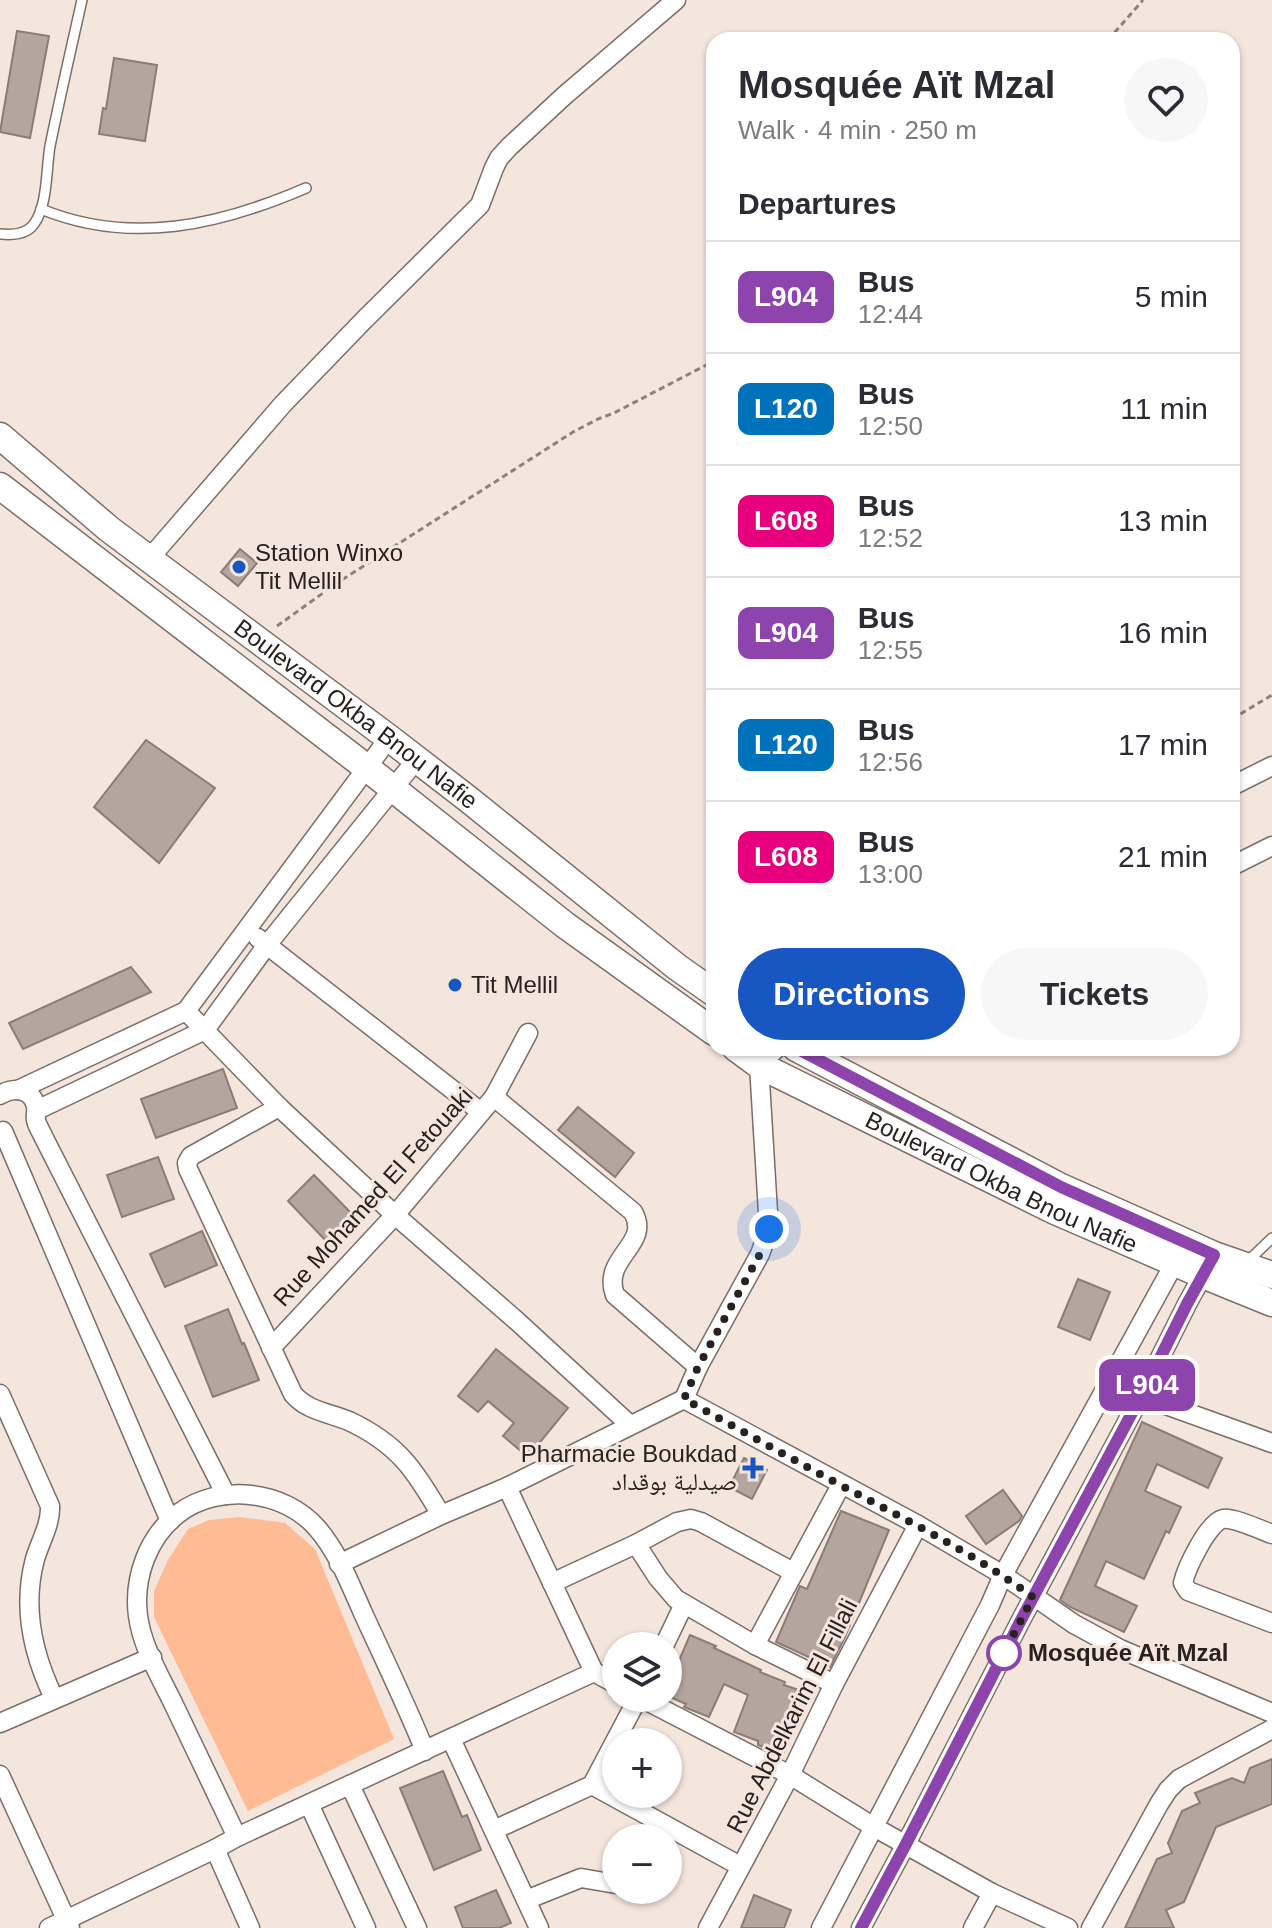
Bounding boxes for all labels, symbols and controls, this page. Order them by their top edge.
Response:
button: heart [1124,58,1208,142]
text: Mosquée Aït Mzal [738,64,1055,106]
text: Walk · 4 min · 250 m [738,115,977,145]
text: Departures [738,187,896,220]
text: Bus [858,265,915,298]
text: 5 min [1135,280,1208,313]
text: L904 [754,281,818,312]
text: 12:44 [858,299,923,329]
text: Bus [858,377,915,410]
text: 11 min [1120,392,1208,425]
text: L120 [754,393,818,424]
text: 12:50 [858,411,923,441]
text: Bus [858,489,915,522]
text: 13 min [1118,504,1208,537]
text: L608 [754,505,818,536]
text: 12:52 [858,523,923,553]
place label: Station Winxo Tit Mellil [255,539,403,594]
marker: Station Winxo Tit Mellil [230,558,248,576]
text: Bus [858,601,915,634]
street label: Boulevard Okba Bnou Nafie [229,613,483,814]
text: 16 min [1118,616,1208,649]
text: L904 [754,617,818,648]
text: 12:55 [858,635,923,665]
text: Bus [858,713,915,746]
text: 17 min [1118,728,1208,761]
text: L120 [754,729,818,760]
text: 12:56 [858,747,923,777]
text: Bus [858,825,915,858]
text: 21 min [1118,840,1208,873]
text: L608 [754,841,818,872]
text: 13:00 [858,859,923,889]
button: Directions [738,948,965,1040]
button: Tickets [981,948,1208,1040]
place label: Tit Mellil [471,971,558,998]
marker: Tit Mellil [446,976,464,994]
street label: Rue Mohamed El Fetouaki [268,1082,478,1311]
street label: Boulevard Okba Bnou Nafie [861,1106,1142,1258]
your location [749,1209,789,1249]
line badge: L904 [1091,1359,1203,1411]
text: L904 [1115,1369,1179,1400]
place label: Pharmacie Boukdad صيدلية بوقداد [521,1440,737,1496]
marker: Pharmacie Boukdad صيدلية بوقداد [744,1459,762,1477]
street label: Rue Abdelkarim El Fillali [721,1594,862,1837]
map controls [602,1632,682,1904]
button: layers [602,1632,682,1712]
marker: Mosquée Aït Mzal [987,1636,1021,1670]
place label: Mosquée Aït Mzal [1028,1639,1228,1666]
button: + [602,1728,682,1808]
button: − [602,1824,682,1904]

